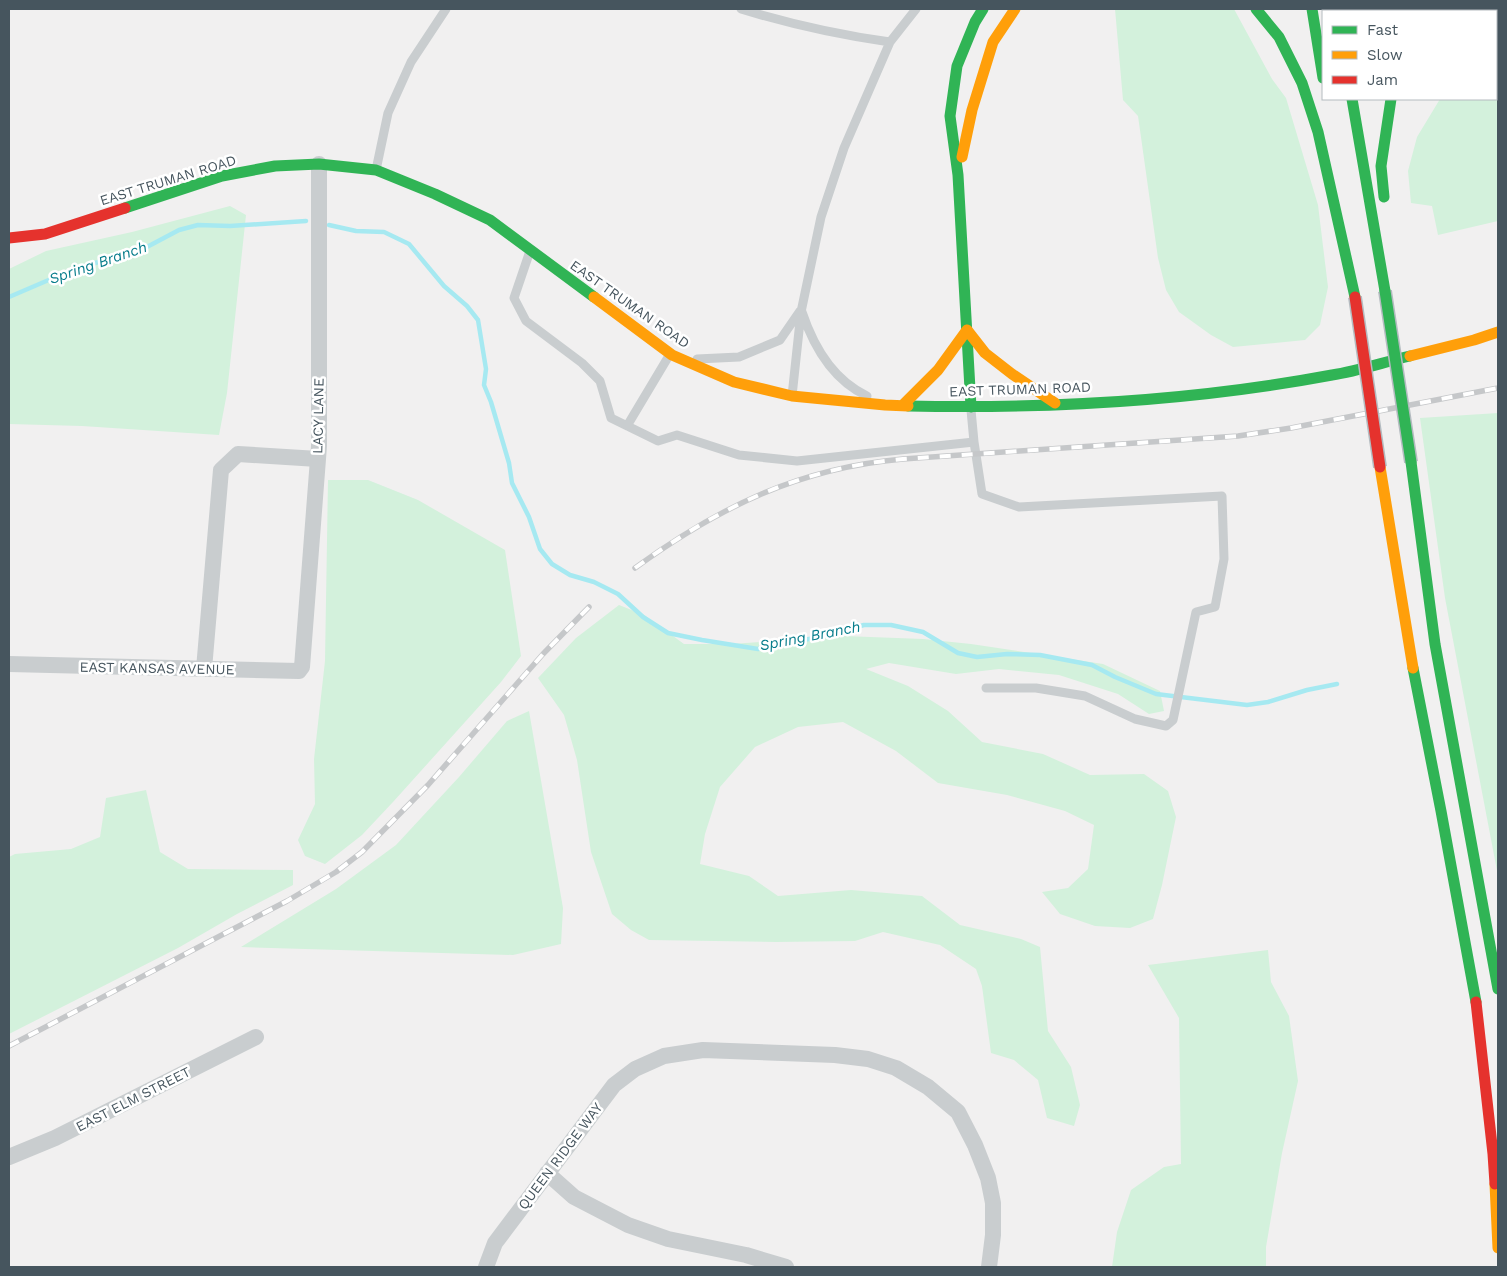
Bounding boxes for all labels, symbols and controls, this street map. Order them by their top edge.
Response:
legend [1322,10,1497,100]
text: Fast [1367,21,1399,39]
text: Slow [1367,46,1403,64]
text: Jam [1367,71,1398,89]
street label: EAST TRUMAN ROAD [98,152,238,208]
water label: Spring Branch [47,238,149,288]
street label: EAST TRUMAN ROAD [567,257,693,351]
street label: LACY LANE [309,378,327,454]
street label: EAST TRUMAN ROAD [949,379,1091,399]
water label: Spring Branch [758,617,862,655]
street label: EAST KANSAS AVENUE [79,659,235,677]
street label: EAST ELM STREET [73,1063,193,1135]
street label: QUEEN RIDGE WAY [515,1099,605,1213]

